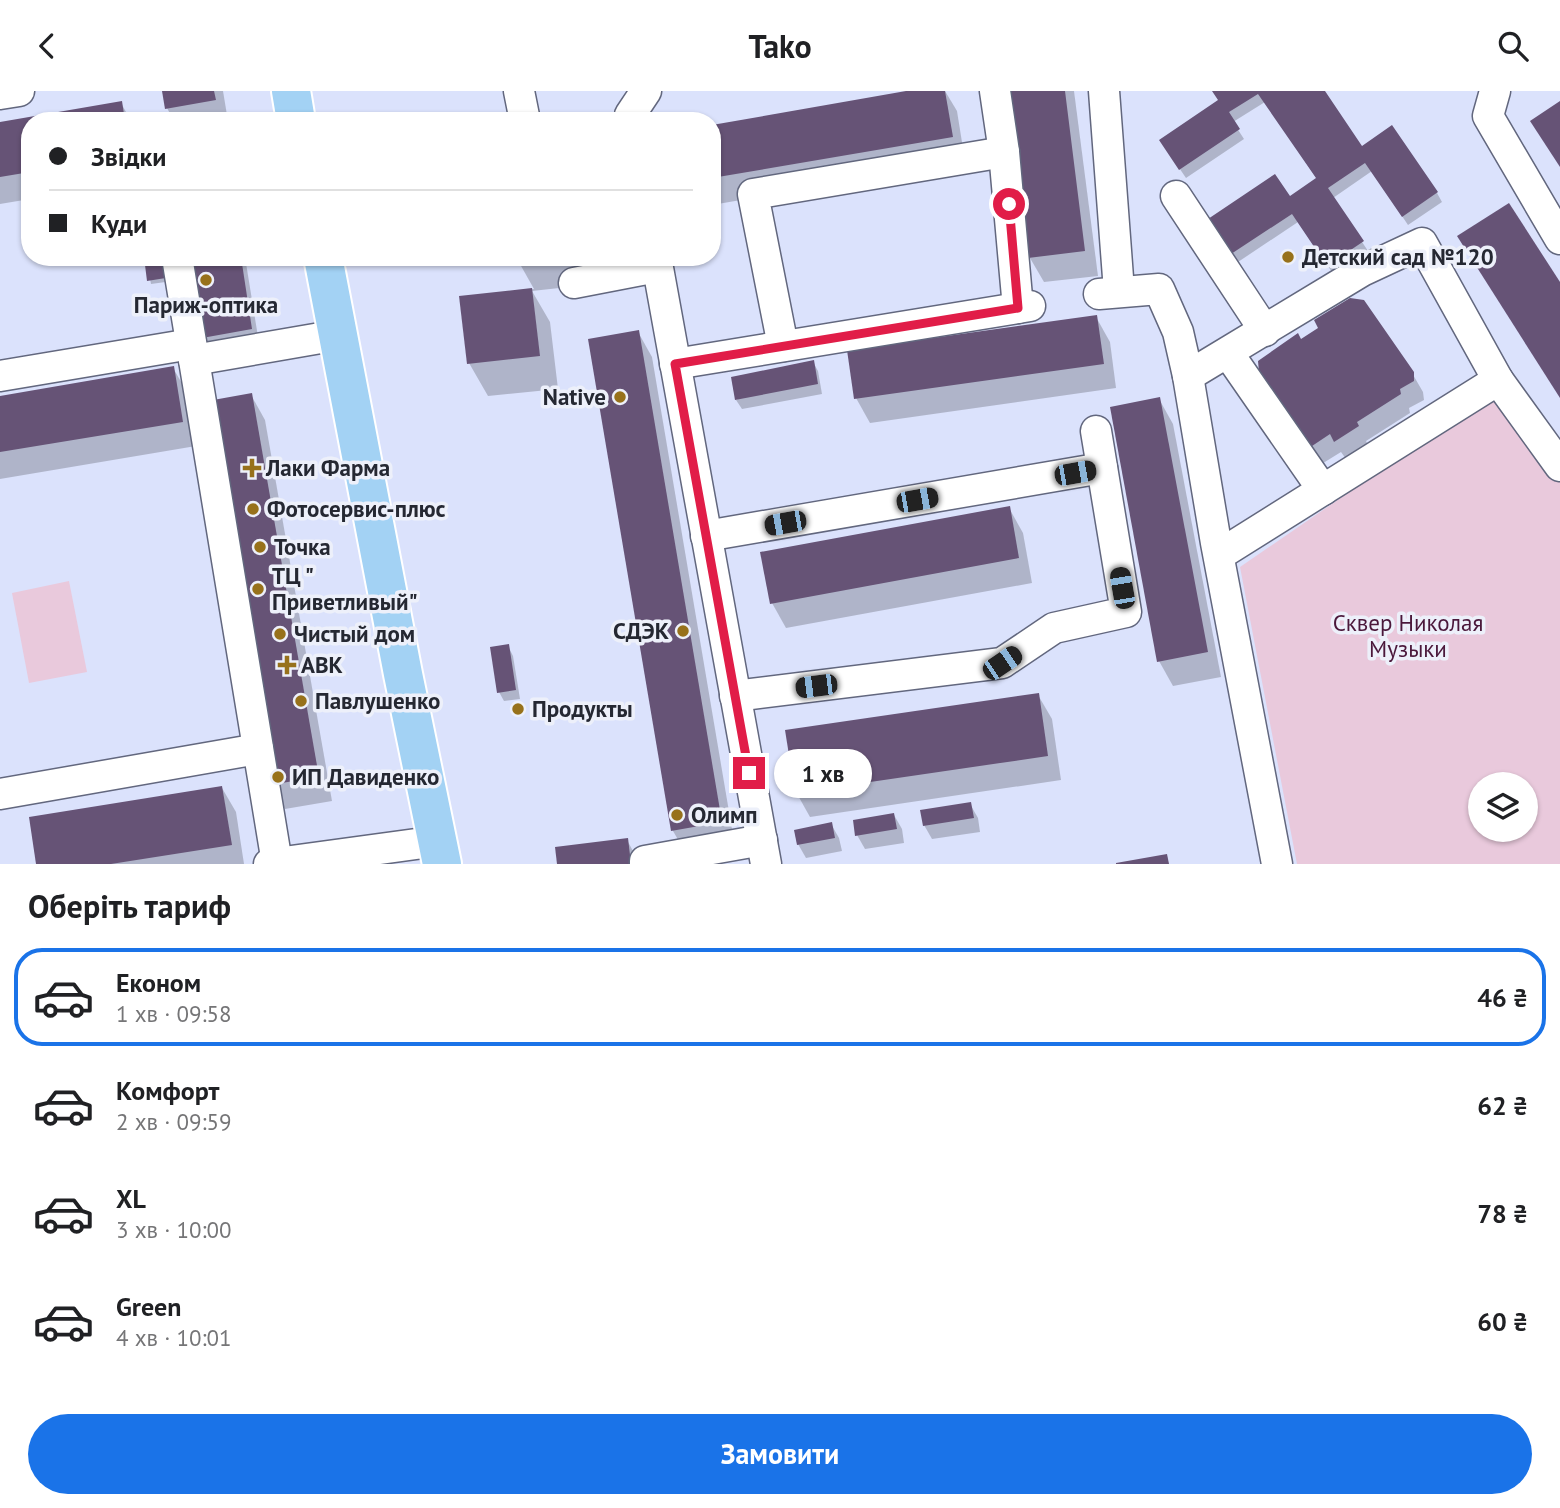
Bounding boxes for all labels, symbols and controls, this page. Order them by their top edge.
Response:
text: Tako [748,25,812,67]
icon: back [28,27,66,65]
icon: search [1494,27,1532,65]
text: Звідки [91,140,166,173]
route start [993,188,1025,220]
text: Куди [91,207,147,240]
place label: Детский сад №120 [1302,242,1494,271]
marker: Детский сад №120 [1280,249,1296,265]
marker: Париж-оптика [198,272,214,288]
place label: Париж-оптика [134,290,278,319]
place label: Native [543,382,606,411]
marker: Native [612,389,628,405]
place label: Лаки Фарма [265,453,390,482]
car [1053,459,1098,487]
marker: Лаки Фарма [244,460,260,476]
car [895,486,940,514]
place label: Фотосервис-плюс [267,494,446,523]
marker: Фотосервис-плюс [245,501,261,517]
car [763,509,808,537]
place label: Точка [274,532,331,561]
marker: Точка [252,539,268,555]
place label: ТЦ " Приветливый" [272,561,418,616]
car [1109,565,1136,611]
marker: ТЦ " Приветливый" [250,581,266,597]
park label: Сквер Николая Музыки [1333,608,1483,663]
place label: СДЭК [613,616,669,645]
place label: Чистый дом [294,619,415,648]
marker: СДЭК [675,623,691,639]
marker: Чистый дом [272,626,288,642]
car [979,643,1026,683]
place label: АВК [301,650,343,679]
marker: АВК [279,657,295,673]
car [794,673,839,699]
place label: Павлушенко [315,686,440,715]
marker: Павлушенко [293,693,309,709]
place label: Продукты [532,694,633,723]
marker: Продукты [510,701,526,717]
callout: 1 хв [774,749,872,797]
route end [733,757,765,789]
text: 1 хв [802,759,844,788]
place label: ИП Давиденко [292,762,439,791]
marker: ИП Давиденко [270,769,286,785]
map controls [1468,772,1538,842]
button: layers [1468,772,1538,842]
place label: Олимп [691,800,758,829]
marker: Олимп [669,807,685,823]
text: Оберіть тариф [28,885,231,927]
icon: car [32,966,95,1029]
text: Економ [116,966,201,999]
text: 46 ₴ [1477,981,1528,1014]
text: 1 хв · 09:58 [116,999,232,1028]
icon: car [32,1074,95,1137]
text: Комфорт [116,1074,219,1107]
text: 62 ₴ [1477,1089,1528,1122]
text: 2 хв · 09:59 [116,1107,232,1136]
icon: car [32,1182,95,1245]
text: XL [116,1182,146,1215]
text: 78 ₴ [1477,1197,1528,1230]
text: 3 хв · 10:00 [116,1215,232,1244]
icon: car [32,1290,95,1353]
text: Green [116,1290,181,1323]
text: 60 ₴ [1477,1305,1528,1338]
text: 4 хв · 10:01 [116,1323,232,1352]
button: Замовити [28,1414,1532,1494]

